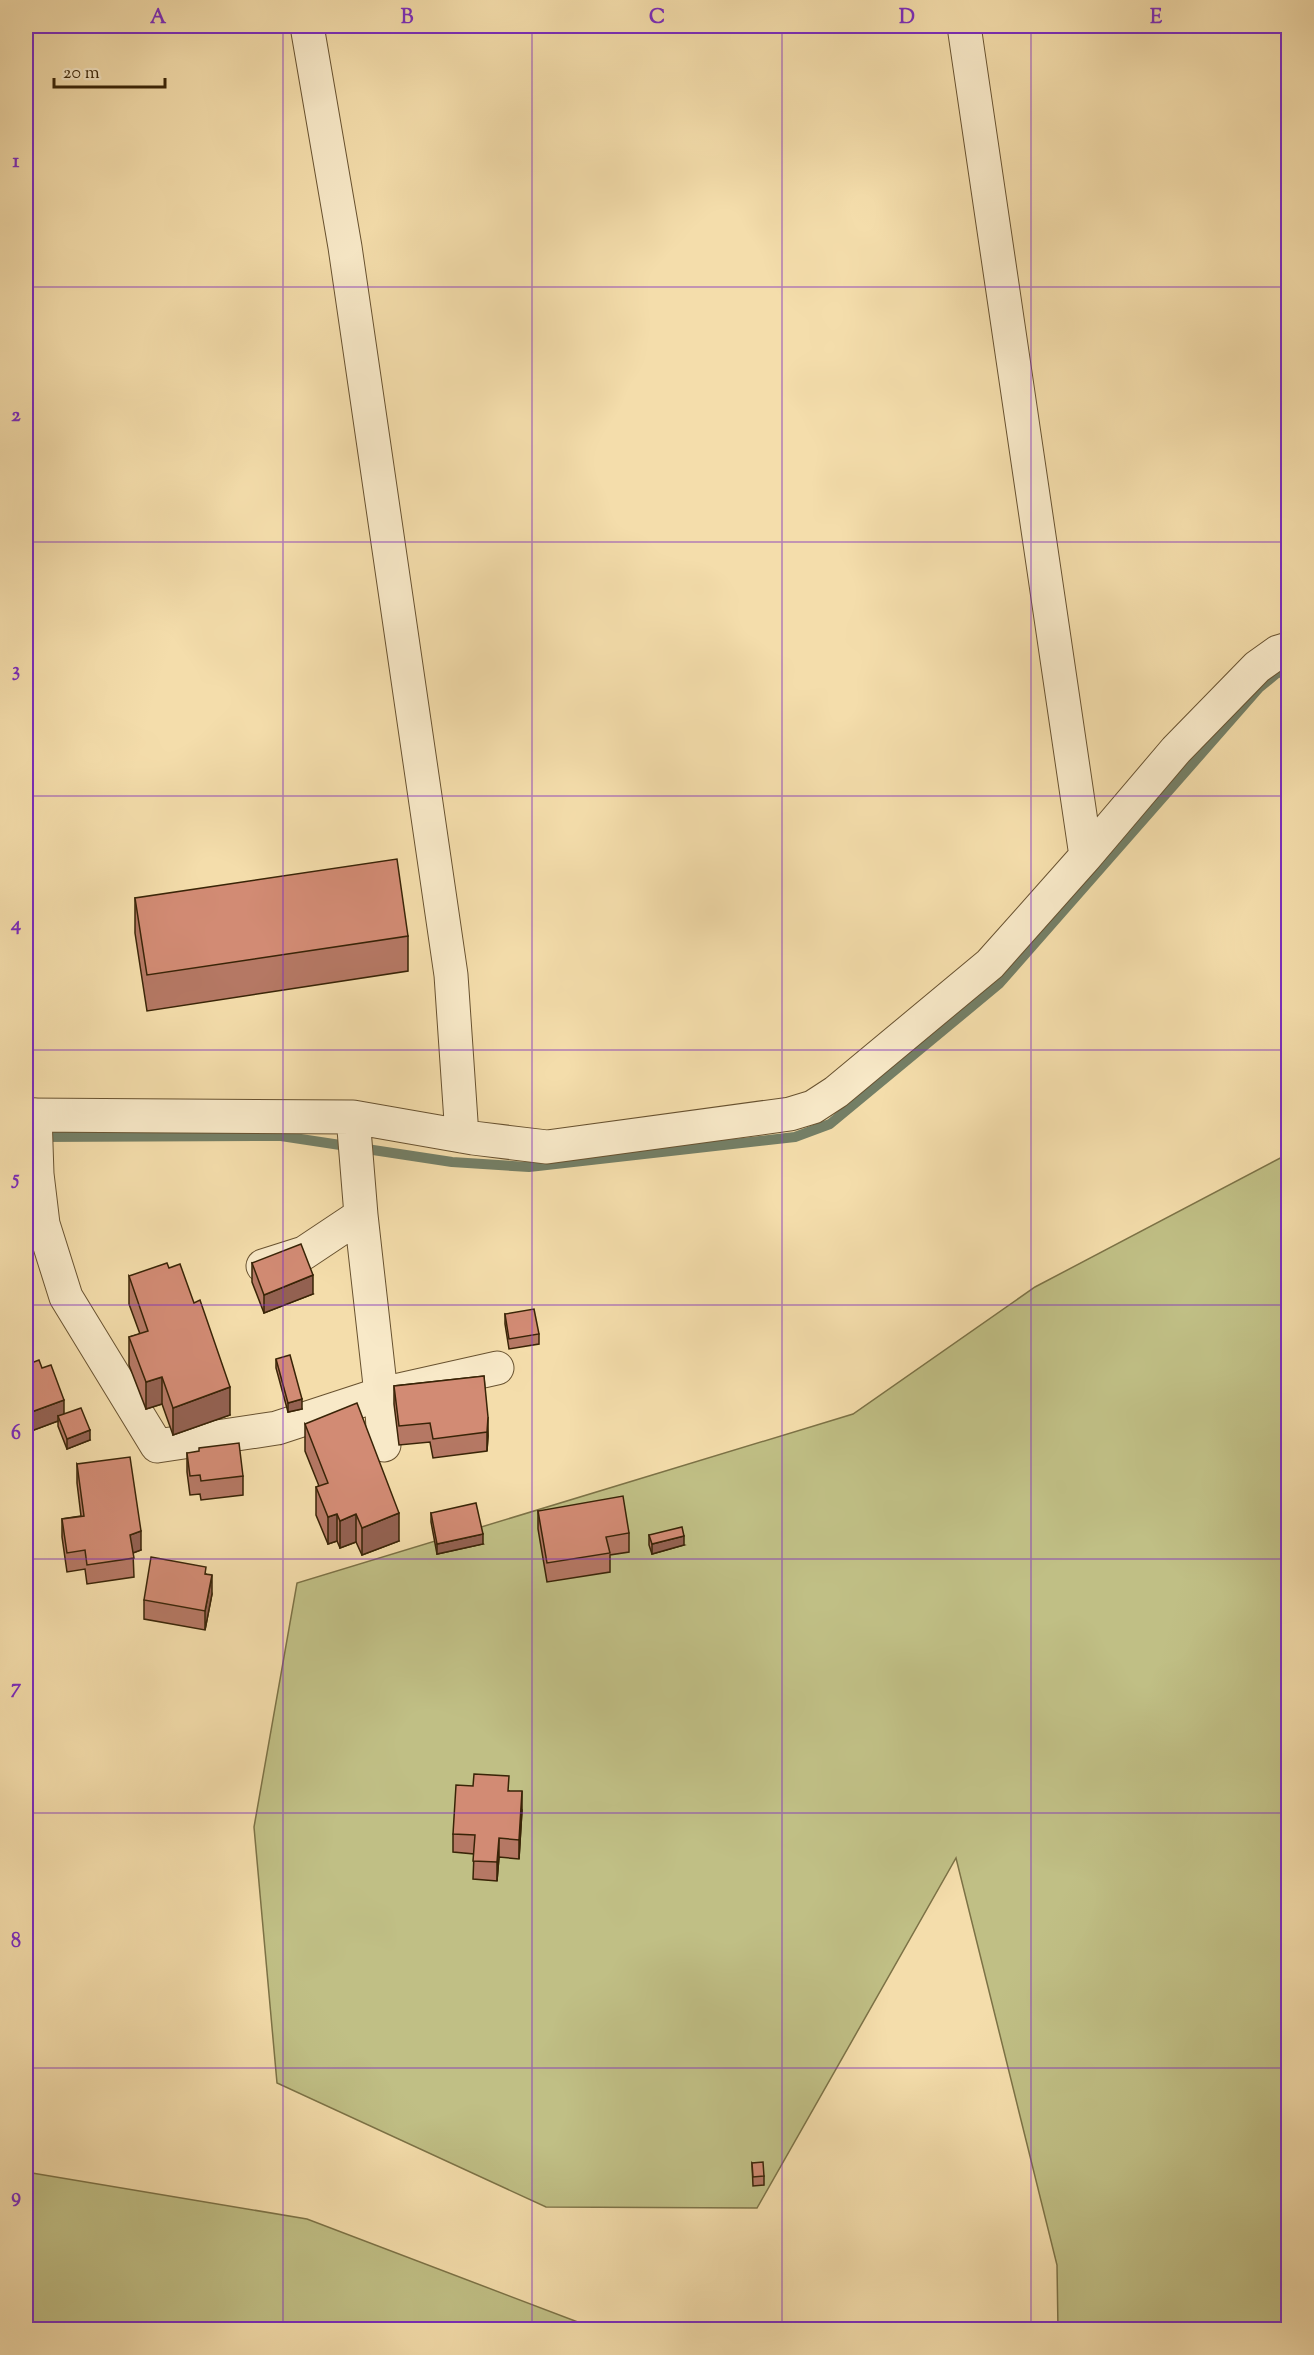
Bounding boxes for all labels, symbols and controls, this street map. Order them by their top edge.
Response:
text: A [150,4,167,33]
text: B [401,4,414,33]
text: C [649,4,665,33]
text: D [899,4,915,33]
text: E [1150,4,1163,33]
scale bar [54,51,165,89]
text: 20 m [63,61,100,87]
text: 1 [13,148,20,177]
text: 2 [11,402,21,431]
text: 3 [12,657,20,686]
text: 4 [10,911,21,940]
text: 5 [11,1165,20,1194]
text: 6 [11,1420,21,1449]
text: 7 [11,1674,22,1703]
text: 8 [11,1928,21,1957]
text: 9 [11,2183,21,2212]

